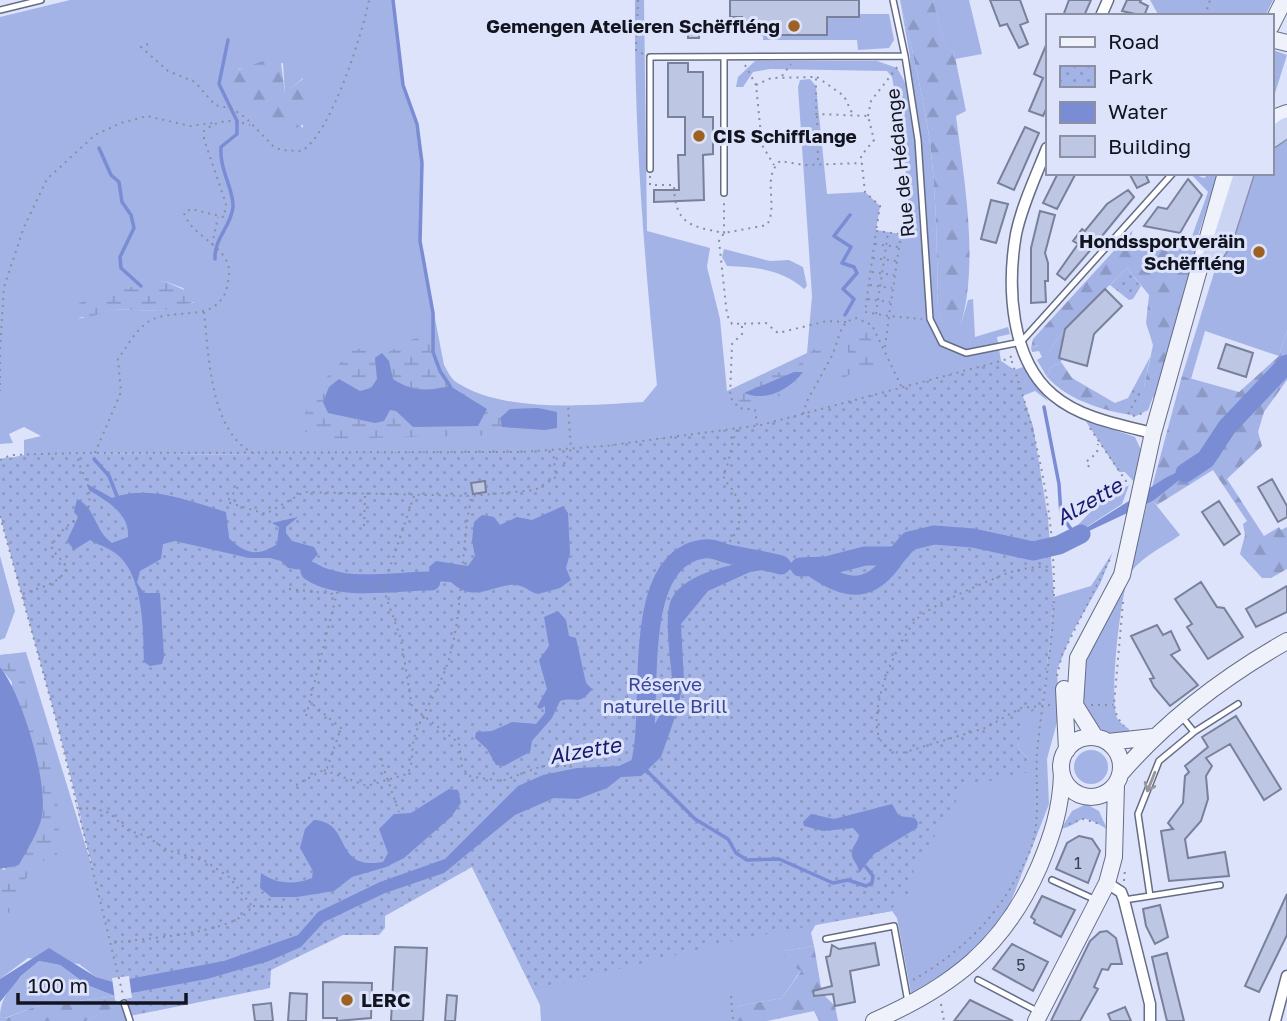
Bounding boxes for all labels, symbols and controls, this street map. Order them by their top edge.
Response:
place label: Gemengen Atelieren Schëffléng [486,14,780,37]
legend [1046,14,1273,175]
marker: Gemengen Atelieren Schëffléng [786,18,802,34]
text: Road [1108,28,1159,54]
text: Park [1108,63,1154,89]
street label: Rue de Hédange [880,87,919,239]
text: Water [1108,98,1168,124]
place label: CIS Schifflange [713,124,857,147]
marker: CIS Schifflange [691,128,707,144]
text: Building [1108,133,1191,159]
place label: Hondssportveräin Schëffléng [1079,229,1245,274]
marker: Hondssportveräin Schëffléng [1251,244,1267,260]
water label: Alzette [1051,471,1128,530]
park label: Réserve naturelle Brill [603,672,727,717]
water label: Alzette [547,731,624,769]
one-way arrow [1143,771,1156,793]
house number: 1 [1074,853,1082,873]
house number: 5 [1016,955,1026,975]
scale bar [18,962,186,1006]
text: 100 m [28,972,88,998]
place label: LERC [361,988,410,1011]
marker: LERC [339,992,355,1008]

